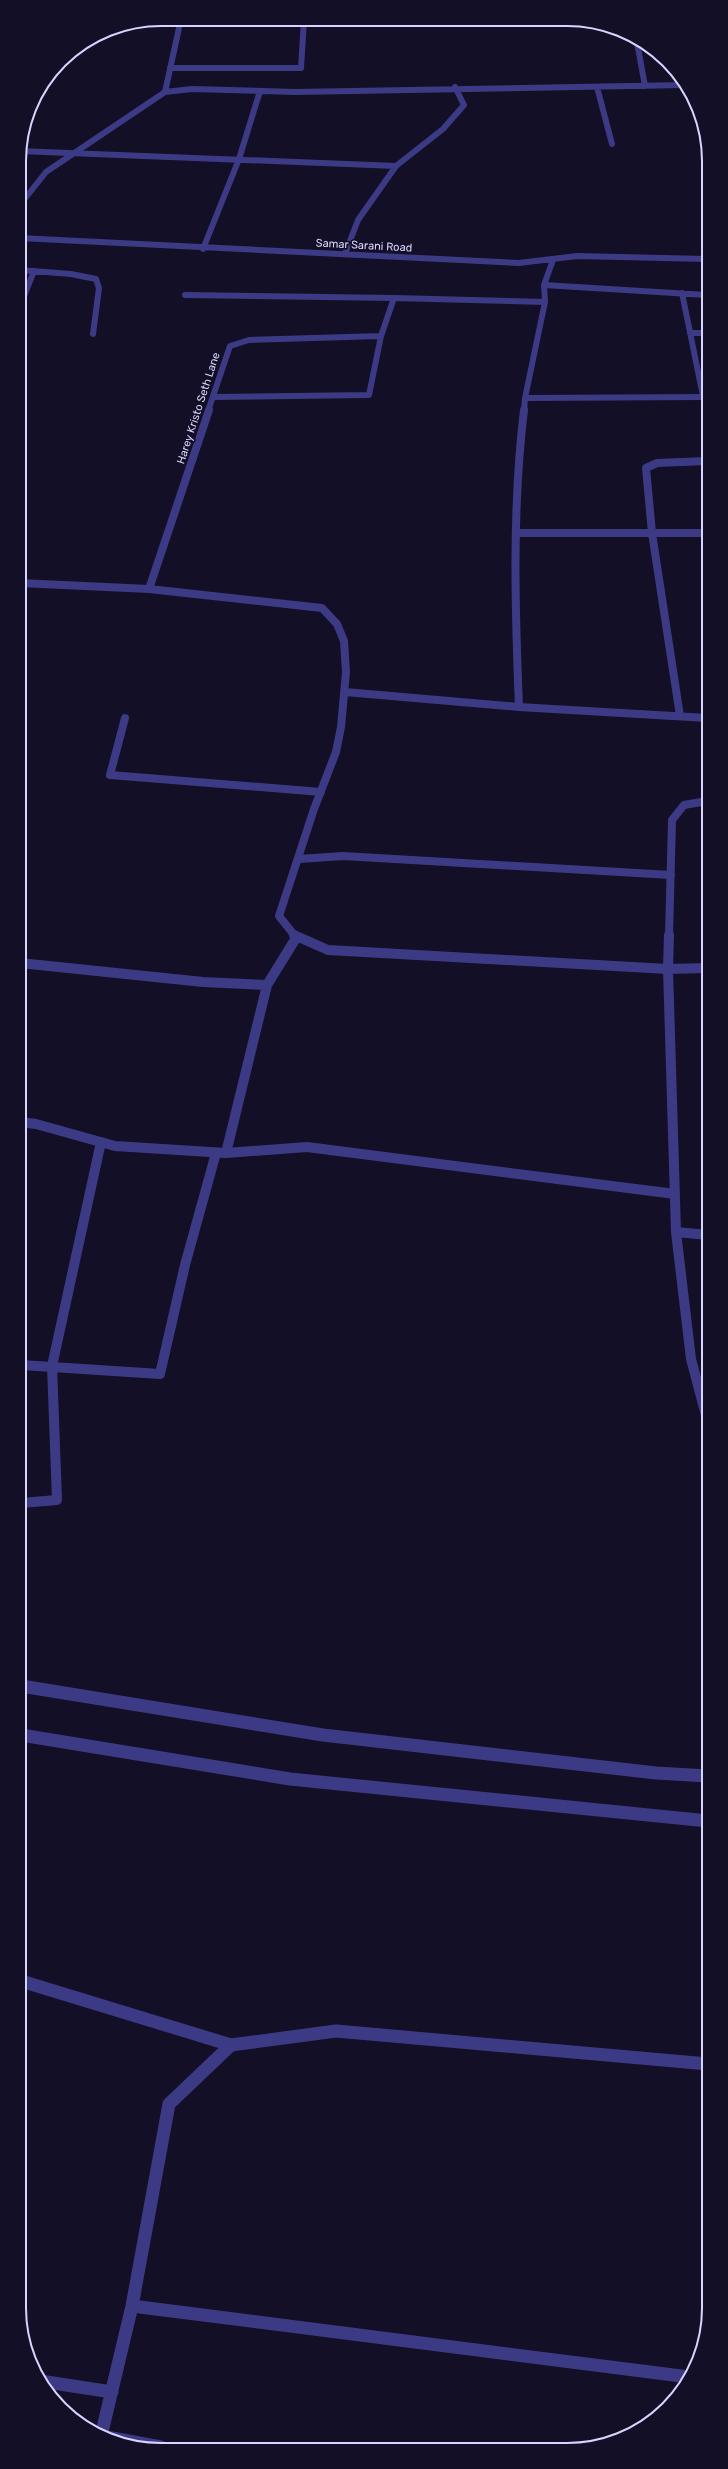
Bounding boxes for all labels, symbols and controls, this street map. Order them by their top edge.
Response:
street label: Samar Sarani Road [315,236,413,255]
street label: Harey Kristo Seth Lane [174,351,223,466]

